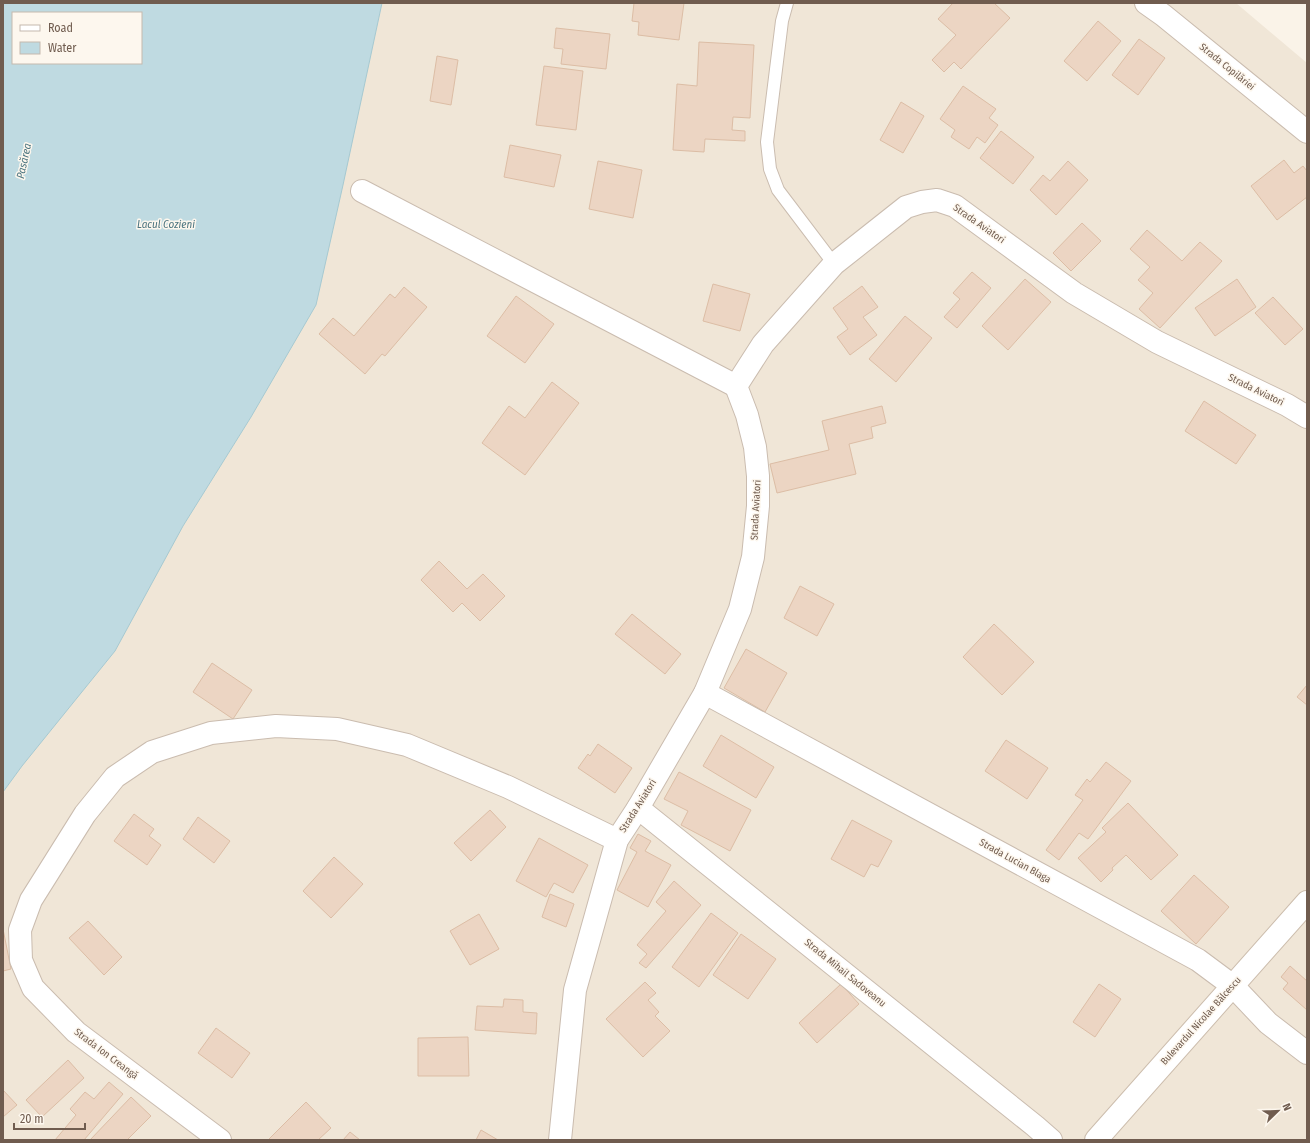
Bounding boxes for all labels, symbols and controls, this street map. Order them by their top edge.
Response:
legend [12,12,142,64]
text: Road [48,21,73,35]
text: Water [48,41,77,55]
street label: Strada Copilăriei [1197,41,1257,93]
water label: Pasărea [14,142,34,180]
street label: Strada Aviatori [951,202,1007,246]
water label: Lacul Cozieni [137,218,195,231]
street label: Strada Aviatori [1226,371,1286,409]
street label: Strada Aviatori [748,480,764,540]
street label: Strada Aviatori [617,777,659,835]
street label: Strada Lucian Blaga [977,836,1053,886]
street label: Strada Mihail Sadoveanu [802,936,888,1010]
street label: Bulevardul Nicolae Bălcescu [1158,974,1244,1068]
street label: Strada Ion Creangă [72,1026,140,1082]
north arrow [1258,1091,1298,1131]
text: N [1279,1102,1294,1113]
scale bar [14,1105,85,1131]
text: 20 m [20,1112,44,1126]

